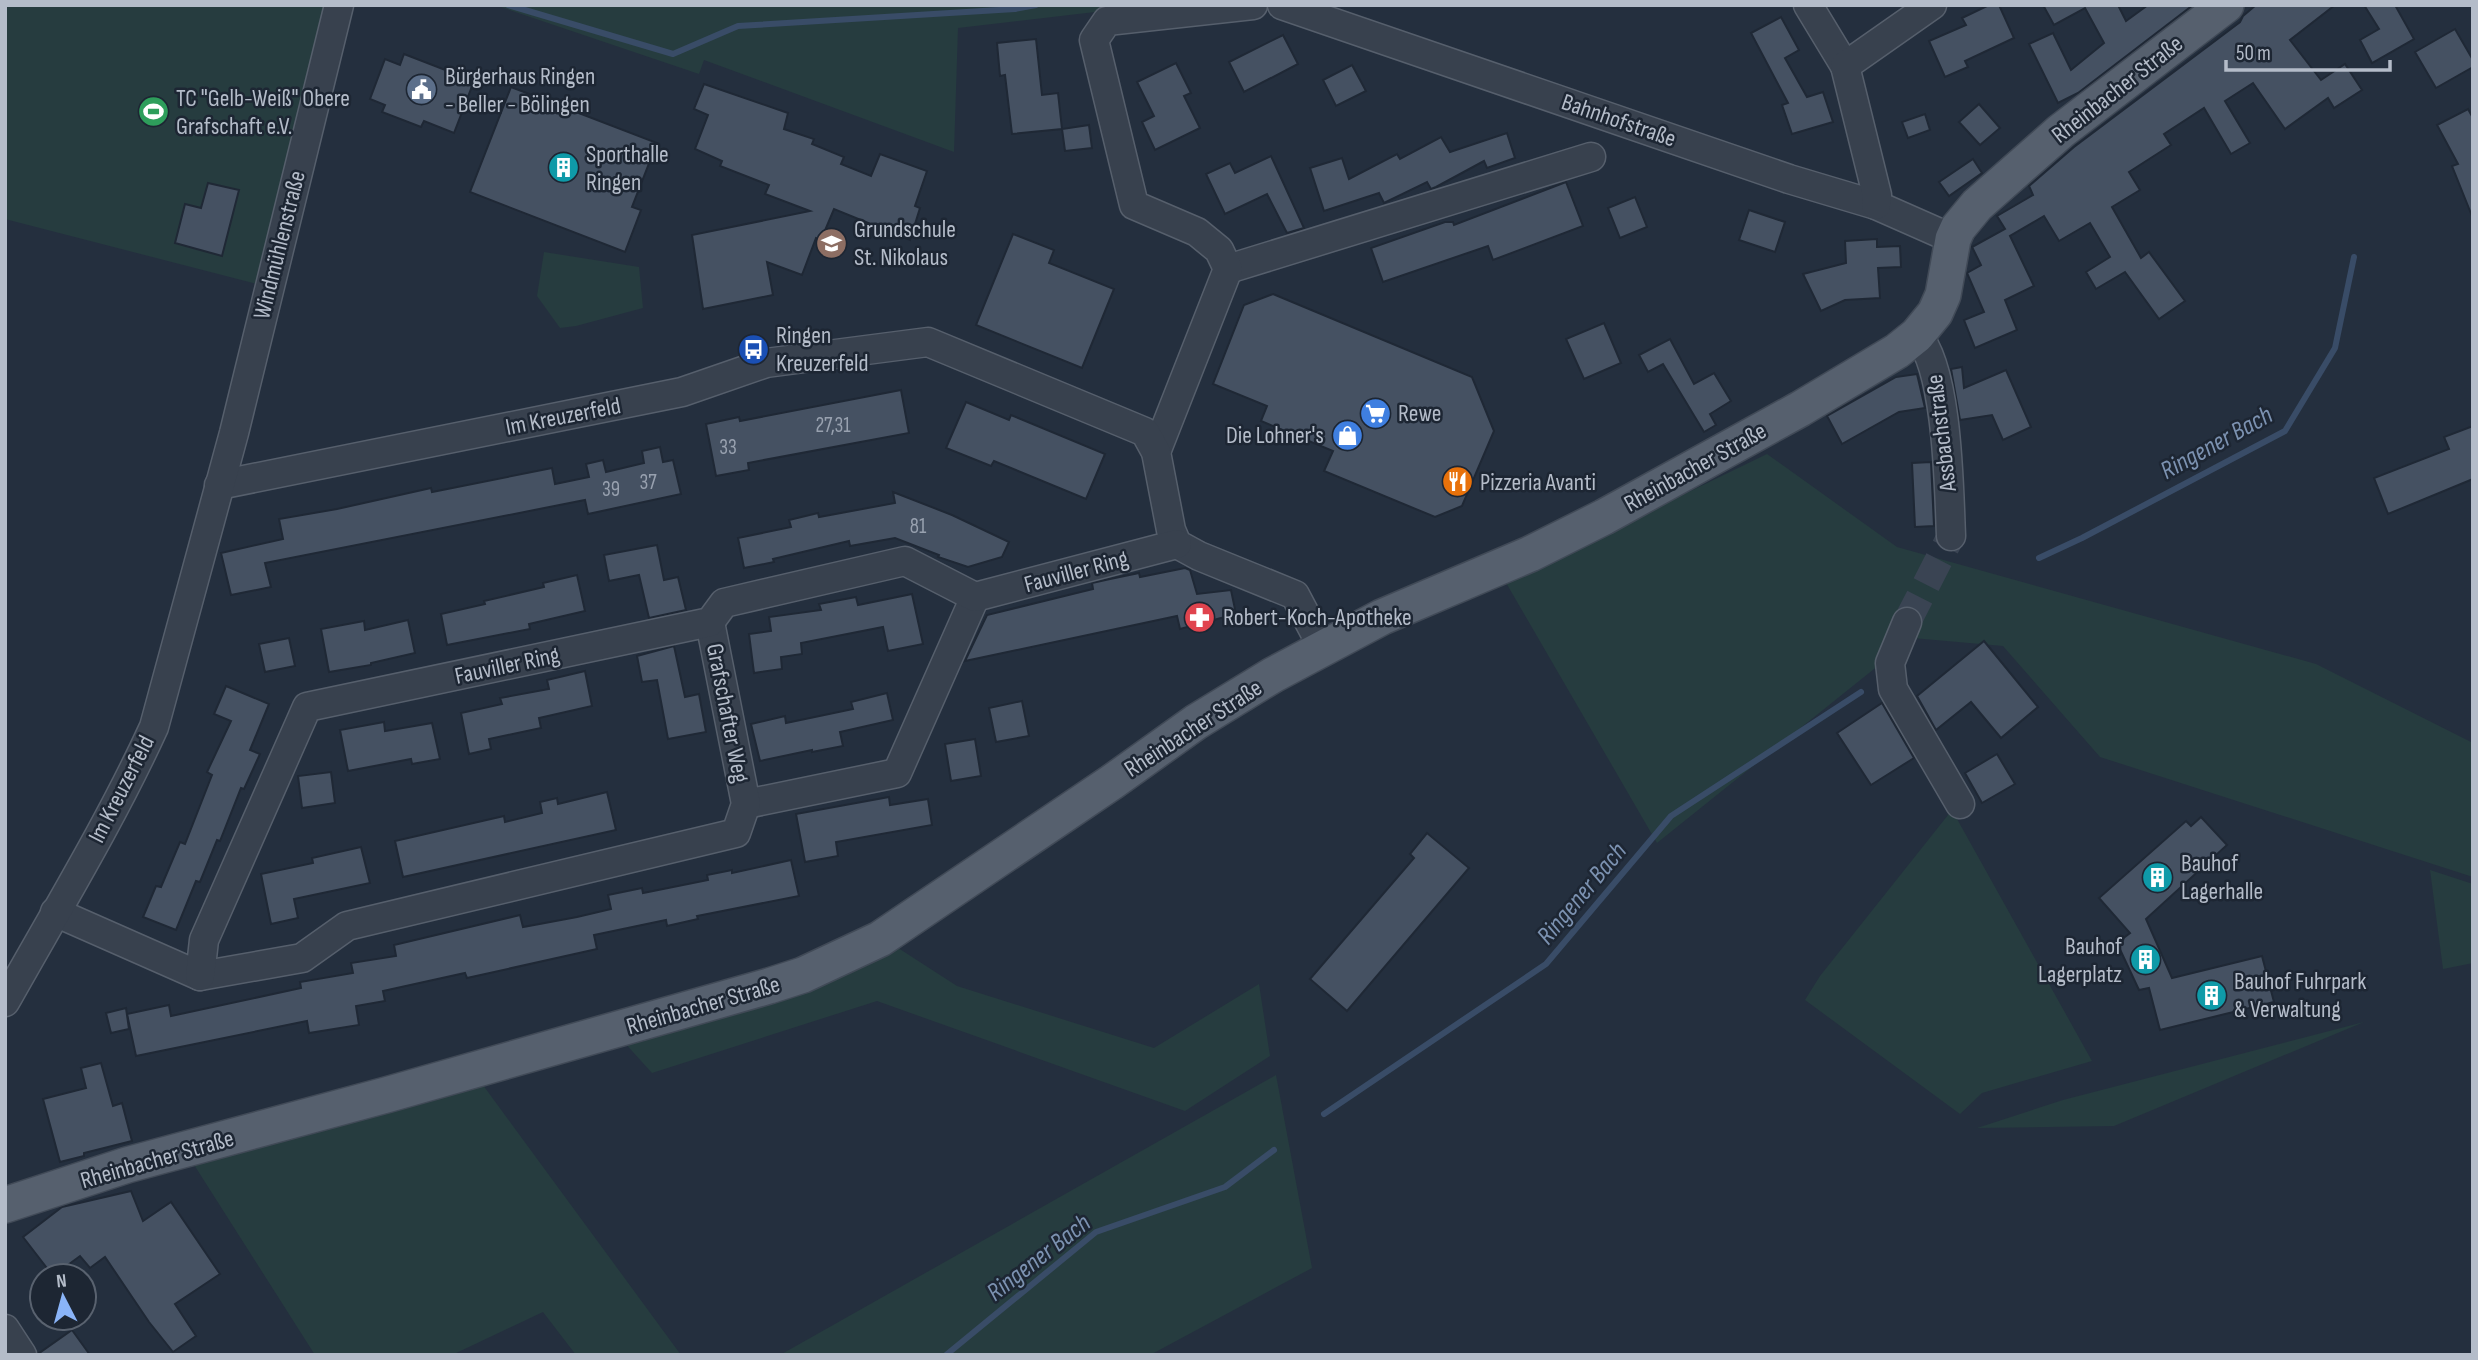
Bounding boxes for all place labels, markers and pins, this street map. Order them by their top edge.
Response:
place label: Bürgerhaus Ringen - Beller - Bölingen [445,62,595,119]
public building icon: Bürgerhaus Ringen - Beller - Bölingen [405,73,439,107]
place label: TC "Gelb-Weiß" Obere Grafschaft e.V. [176,84,350,141]
sports icon: TC "Gelb-Weiß" Obere Grafschaft e.V. [136,95,170,129]
place label: Sporthalle Ringen [586,140,669,197]
building icon: Sporthalle Ringen [546,151,580,185]
place label: Grundschule St. Nikolaus [854,215,956,272]
school or university icon: Grundschule St. Nikolaus [814,226,848,260]
place label: Ringen Kreuzerfeld [776,321,869,378]
bus stop icon: Ringen Kreuzerfeld [736,332,770,366]
supermarket icon: Rewe [1358,396,1392,430]
place label: Rewe [1398,399,1441,428]
shop icon: Die Lohner's [1330,418,1364,452]
place label: Die Lohner's [1226,421,1324,450]
restaurant icon: Pizzeria Avanti [1440,465,1474,499]
place label: Pizzeria Avanti [1480,468,1596,497]
pharmacy icon: Robert-Koch-Apotheke [1183,600,1217,634]
place label: Robert-Koch-Apotheke [1223,603,1412,632]
place label: Bauhof Lagerhalle [2181,849,2263,906]
building icon: Bauhof Lagerhalle [2141,860,2175,894]
place label: Bauhof Lagerplatz [2038,932,2123,989]
building icon: Bauhof Lagerplatz [2128,943,2162,977]
place label: Bauhof Fuhrpark & Verwaltung [2234,967,2366,1024]
building icon: Bauhof Fuhrpark & Verwaltung [2194,978,2228,1012]

